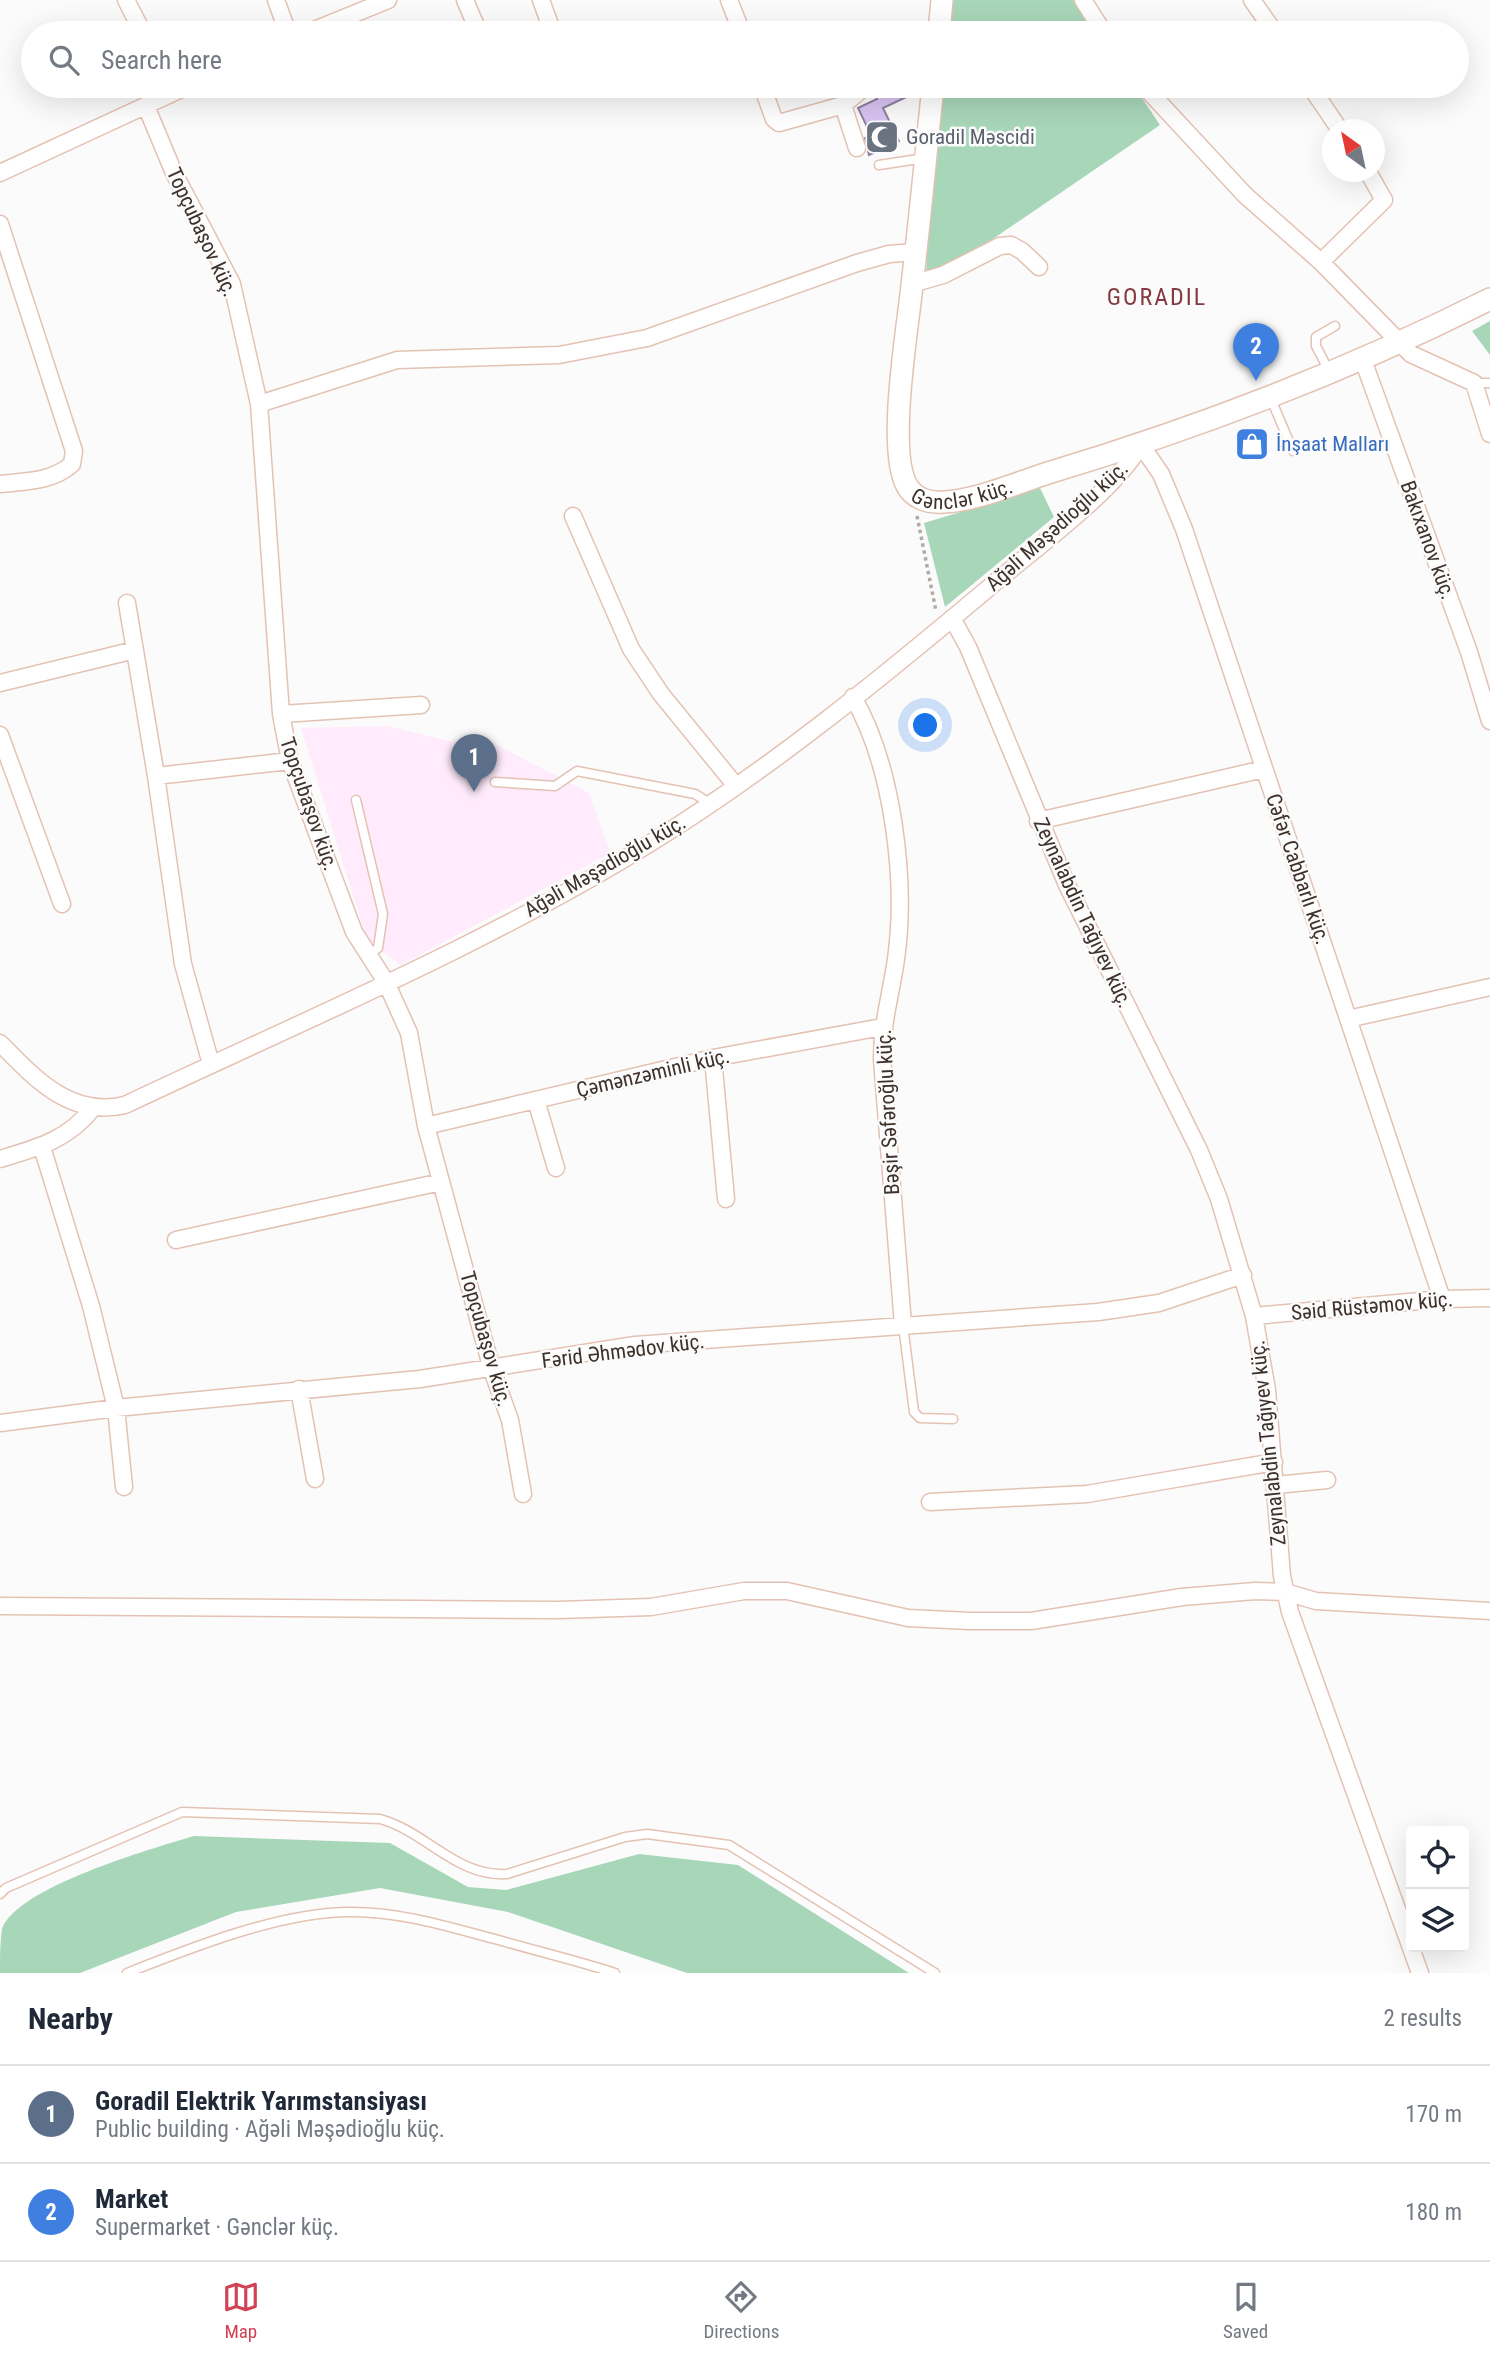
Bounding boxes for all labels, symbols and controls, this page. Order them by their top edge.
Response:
search box [21,21,1469,98]
icon: search [45,41,83,79]
text: Search here [101,45,222,75]
mosque icon: Goradil Məscidi [863,118,901,156]
north arrow [1322,119,1385,182]
place label: Goradil Məscidi [906,125,1035,149]
street label: Topçubaşov küç. [162,164,242,300]
district label: GORADIL [1107,283,1207,311]
pin: 2 [1233,323,1279,381]
shop icon: İnşaat Malları [1233,425,1271,463]
place label: İnşaat Malları [1276,432,1389,456]
street label: Ağəli Məşədioğlu küç. [981,456,1133,596]
street label: Gənclər küç. [907,474,1016,514]
street label: Bakıxanov küç. [1395,477,1461,603]
your location [908,708,942,742]
street label: Topçubaşov küç. [275,734,343,874]
pin: 1 [451,734,497,792]
street label: Cəfər Cabbarlı küç. [1261,790,1335,948]
street label: Ağəli Məşədioğlu küç. [520,810,690,922]
street label: Zeynalabdin Tağıyev küç. [1028,814,1138,1012]
street label: Bəşir Səfəroğlu küç. [872,1029,904,1195]
street label: Çəmənzəminli küç. [574,1044,732,1102]
street label: Topçubaşov küç. [455,1269,517,1409]
street label: Səid Rüstəmov küç. [1290,1287,1454,1325]
street label: Fərid Əhmədov küç. [540,1329,706,1373]
street label: Zeynalabdin Tağıyev küç. [1245,1339,1291,1547]
map controls [1406,1826,1469,1952]
button: locate [1406,1826,1469,1889]
button: layers [1406,1889,1469,1952]
text: Nearby [28,2001,113,2036]
text: 2 results [1384,2005,1462,2032]
text: Goradil Elektrik Yarımstansiyası [95,2086,427,2116]
text: 1 [45,2101,57,2128]
text: 170 m [1405,2101,1462,2128]
text: Public building · Ağəli Məşədioğlu küç. [95,2116,445,2143]
text: Market [95,2184,168,2214]
text: 2 [45,2199,57,2226]
text: 180 m [1405,2199,1462,2226]
text: Supermarket · Gənclər küç. [95,2214,339,2241]
tab: Map [222,2278,260,2343]
tab: Directions [703,2278,779,2343]
tab: Saved [1223,2278,1268,2343]

